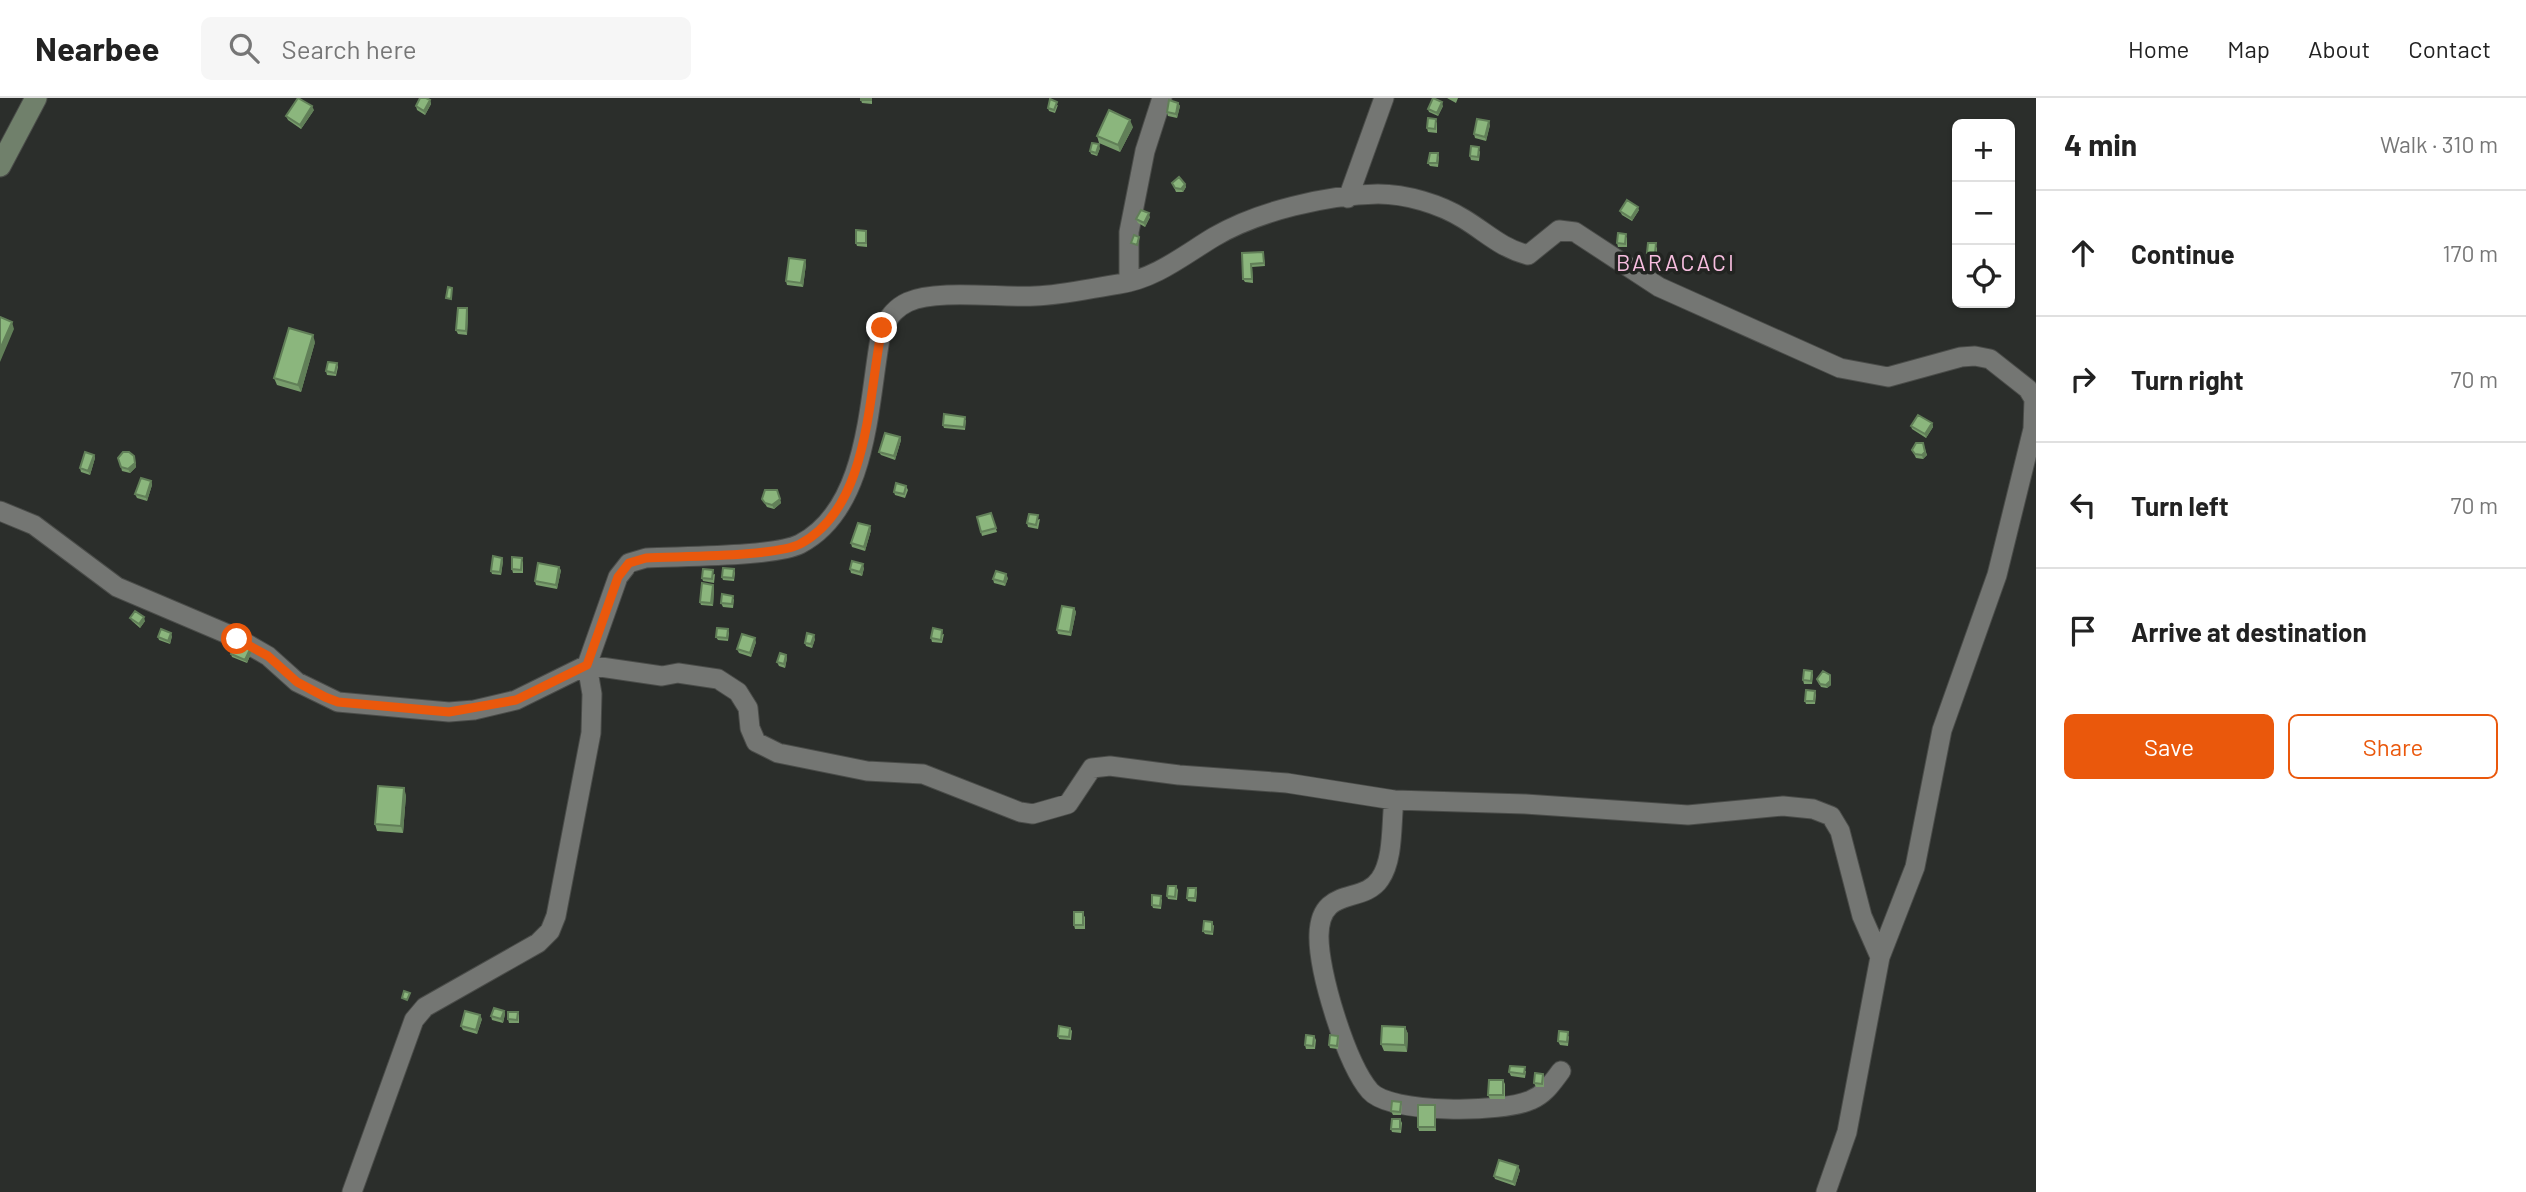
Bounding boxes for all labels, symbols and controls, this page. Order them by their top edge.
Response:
search box [201,17,691,80]
text: Nearbee [35,28,159,68]
icon: search [225,29,263,67]
text: Search here [281,33,417,64]
text: Home [2128,34,2189,63]
text: Map [2227,34,2270,63]
text: About [2308,34,2370,63]
text: Contact [2408,34,2491,63]
map controls [1952,119,2015,308]
button: + [1952,119,2015,182]
text: 4 min [2064,126,2137,162]
text: Walk · 310 m [2380,130,2498,158]
button: − [1952,182,2015,245]
icon: ahead [2064,234,2102,272]
text: Continue [2131,238,2235,269]
text: 170 m [2442,239,2498,267]
button: locate [1952,245,2015,308]
district label: BARACACI [1616,248,1736,276]
route end [866,312,897,343]
icon: right [2064,360,2102,398]
text: Turn right [2131,364,2244,395]
text: 70 m [2451,365,2498,393]
icon: left [2064,486,2102,524]
text: Turn left [2131,490,2229,521]
text: 70 m [2451,491,2498,519]
icon: arrive [2064,612,2102,650]
text: Arrive at destination [2131,616,2367,647]
route start [221,623,252,654]
button: Save [2064,714,2274,779]
button: Share [2288,714,2498,779]

